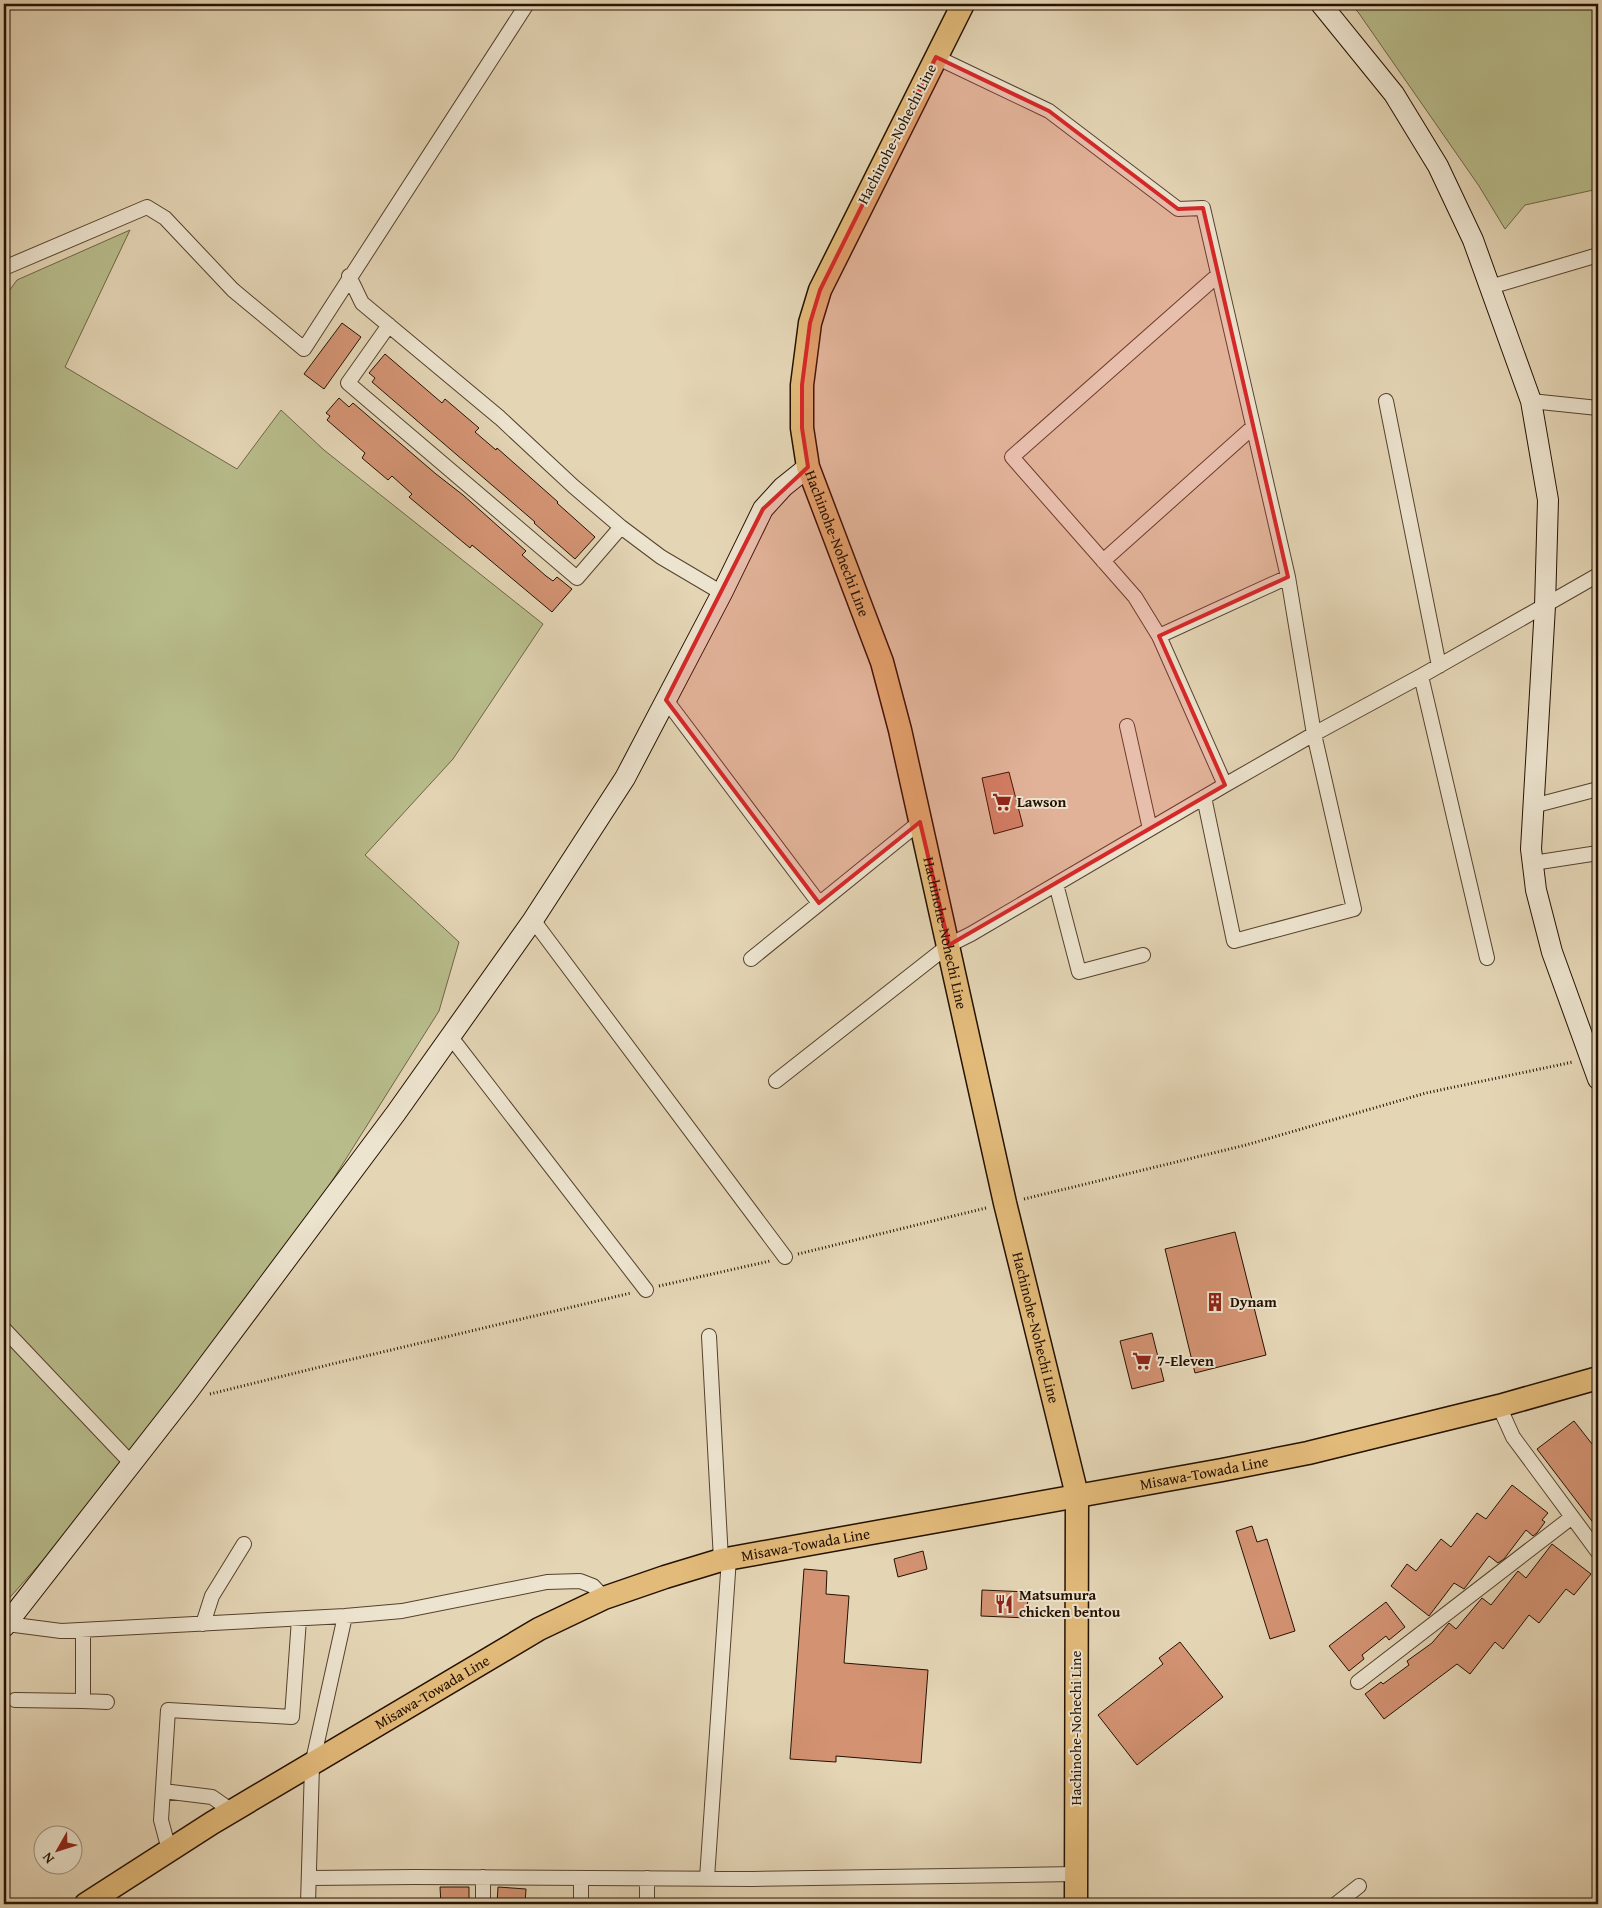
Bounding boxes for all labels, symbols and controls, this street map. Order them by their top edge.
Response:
street label: Hachinohe-Nohechi Line [852,60,941,208]
street label: Hachinohe-Nohechi Line [800,467,875,620]
supermarket icon: Lawson [991,791,1013,813]
place label: Lawson [1017,791,1067,812]
street label: Hachinohe-Nohechi Line [918,855,973,1011]
street label: Hachinohe-Nohechi Line [1007,1250,1065,1405]
building icon: Dynam [1204,1291,1226,1313]
place label: Dynam [1230,1291,1277,1312]
supermarket icon: 7-Eleven [1131,1350,1153,1372]
place label: 7-Eleven [1157,1350,1214,1371]
street label: Misawa-Towada Line [1138,1450,1270,1495]
street label: Misawa-Towada Line [740,1522,871,1566]
place label: Matsumura chicken bentou [1019,1584,1121,1622]
restaurant icon: Matsumura chicken bentou [993,1593,1015,1615]
street label: Misawa-Towada Line [371,1650,493,1734]
street label: Hachinohe-Nohechi Line [1065,1650,1086,1806]
north arrow [32,1826,82,1876]
text: N [37,1848,59,1868]

